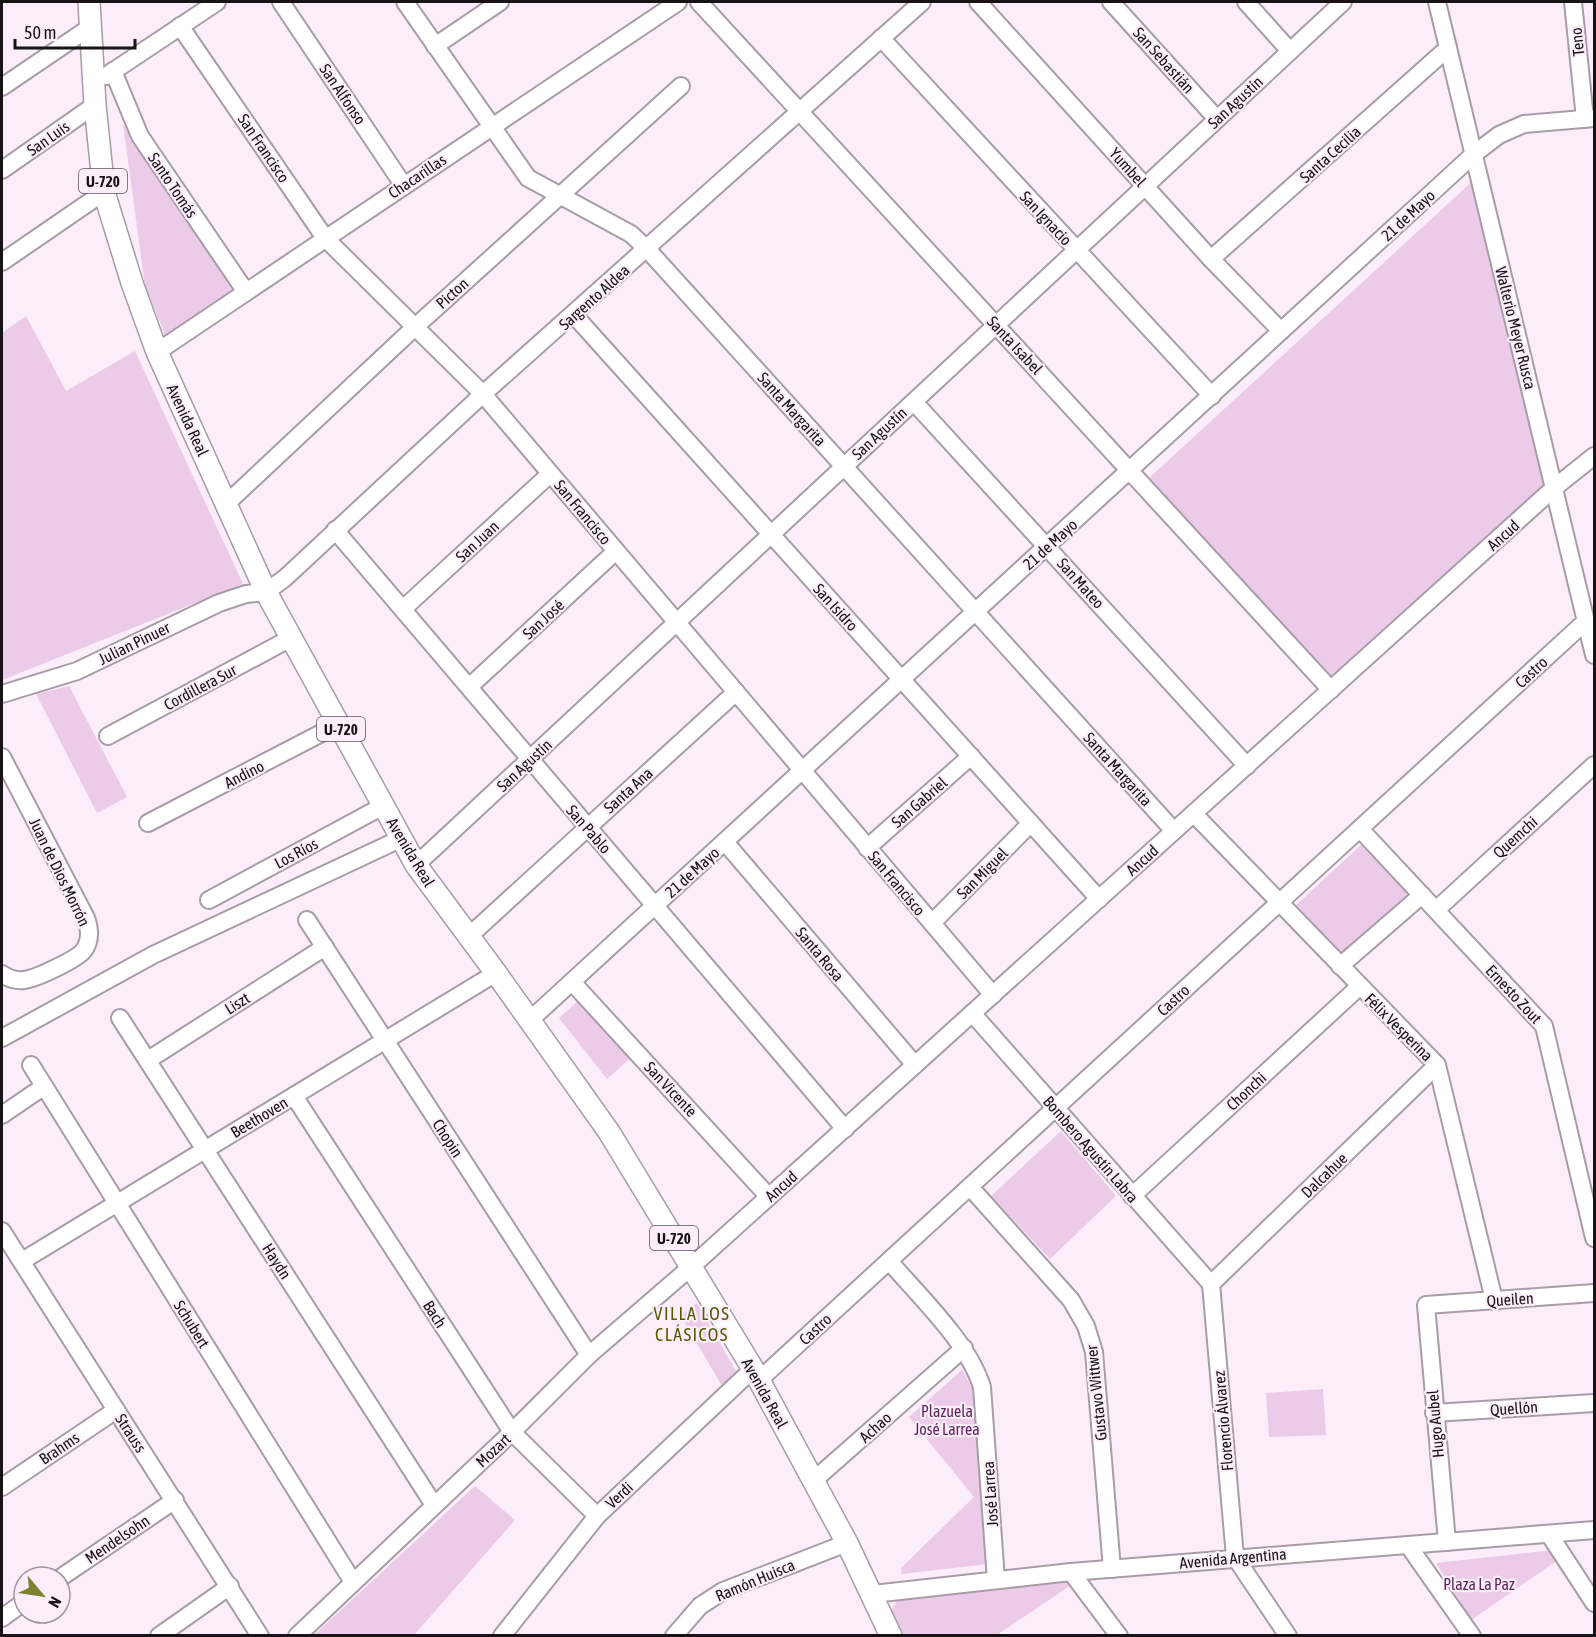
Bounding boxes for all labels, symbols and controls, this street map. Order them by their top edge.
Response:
scale bar [15,12,135,50]
text: 50 m [24,22,56,43]
street label: San Sebastián [1130,23,1198,97]
street label: Teno [1567,27,1587,57]
street label: San Alfonso [316,60,370,128]
street label: San Agustín [1204,72,1267,133]
street label: San Francisco [235,110,293,186]
street label: San Luis [23,117,73,159]
street label: Santa Cecilia [1296,122,1364,186]
street label: Yumbel [1106,144,1150,190]
street label: Santo Tomás [145,149,201,221]
street label: Chacarillas [385,150,450,202]
road number: U-720 [79,169,127,193]
street label: 21 de Mayo [1378,186,1439,245]
street label: San Ignacio [1016,187,1076,249]
street label: Sargento Aldea [555,261,634,334]
street label: Walterio Meyer Rusca [1491,265,1540,391]
street label: Picton [432,274,472,312]
street label: Santa Isabel [984,312,1047,378]
street label: Santa Margarita [753,368,830,450]
street label: Avenida Real [164,381,213,459]
street label: San Agustín [848,403,911,464]
street label: San Francisco [551,476,615,548]
street label: 21 de Mayo [1019,515,1081,574]
street label: Ancud [1483,516,1523,554]
street label: San Juan [452,517,502,565]
street label: San Mateo [1054,554,1108,612]
street label: San Isidro [810,580,862,634]
street label: San José [519,595,567,643]
street label: Julian Pinuer [96,618,173,668]
street label: Castro [1511,653,1551,691]
street label: Cordillera Sur [161,660,240,714]
road number: U-720 [317,717,365,741]
street label: Santa Margarita [1079,728,1156,810]
street label: San Agustín [493,735,556,796]
street label: Andino [221,756,267,792]
street label: Santa Ana [600,764,656,816]
street label: San Gabriel [888,773,951,831]
street label: San Pablo [563,801,615,857]
street label: Quemchi [1489,813,1541,861]
street label: Avenida Real [383,814,439,890]
street label: Juan de Dios Morrón [26,815,94,929]
street label: Los Ríos [271,834,321,872]
street label: Ancud [1122,841,1162,879]
street label: 21 de Mayo [661,843,723,902]
street label: San Miguel [953,843,1012,903]
street label: San Francisco [865,847,929,919]
street label: Santa Rosa [792,923,848,985]
street label: Ernesto Zout [1482,961,1546,1027]
street label: Castro [1153,981,1193,1019]
street label: Liszt [221,988,253,1017]
street label: Félix Vesperina [1361,989,1437,1065]
street label: San Vicente [641,1058,701,1120]
street label: Chonchi [1222,1068,1270,1114]
street label: Bombero Agustín Labra [1039,1092,1142,1207]
street label: Beethoven [227,1093,291,1141]
street label: Chopin [428,1116,467,1161]
street label: Dalcahue [1297,1149,1351,1201]
street label: Ancud [761,1167,801,1205]
road number: U-720 [650,1226,698,1250]
street label: Haydn [258,1240,295,1283]
street label: Queilen [1486,1288,1534,1310]
street label: Schubert [171,1297,214,1351]
street label: Bach [420,1297,450,1331]
district label: VILLA LOS CLÁSICOS [654,1303,730,1345]
street label: Castro [795,1310,835,1348]
street label: Gustavo Wittwer [1082,1344,1110,1442]
street label: Avenida Real [738,1355,792,1432]
street label: Florencio Álvarez [1210,1370,1236,1472]
street label: Hugo Aubel [1423,1389,1448,1459]
street label: Quellón [1489,1397,1539,1419]
park label: Plazuela José Larrea [914,1402,980,1438]
street label: Achao [855,1408,895,1446]
street label: Strauss [112,1410,150,1456]
street label: Brahms [36,1428,83,1468]
street label: Mozart [472,1429,514,1470]
street label: José Larrea [979,1461,1001,1527]
street label: Verdi [602,1478,636,1512]
street label: Mendelsohn [81,1511,153,1567]
street label: Avenida Argentina [1179,1544,1287,1573]
street label: Ramón Huisca [713,1555,797,1605]
north arrow [12,1565,72,1625]
park label: Plaza La Paz [1443,1575,1515,1593]
text: N [45,1594,65,1611]

